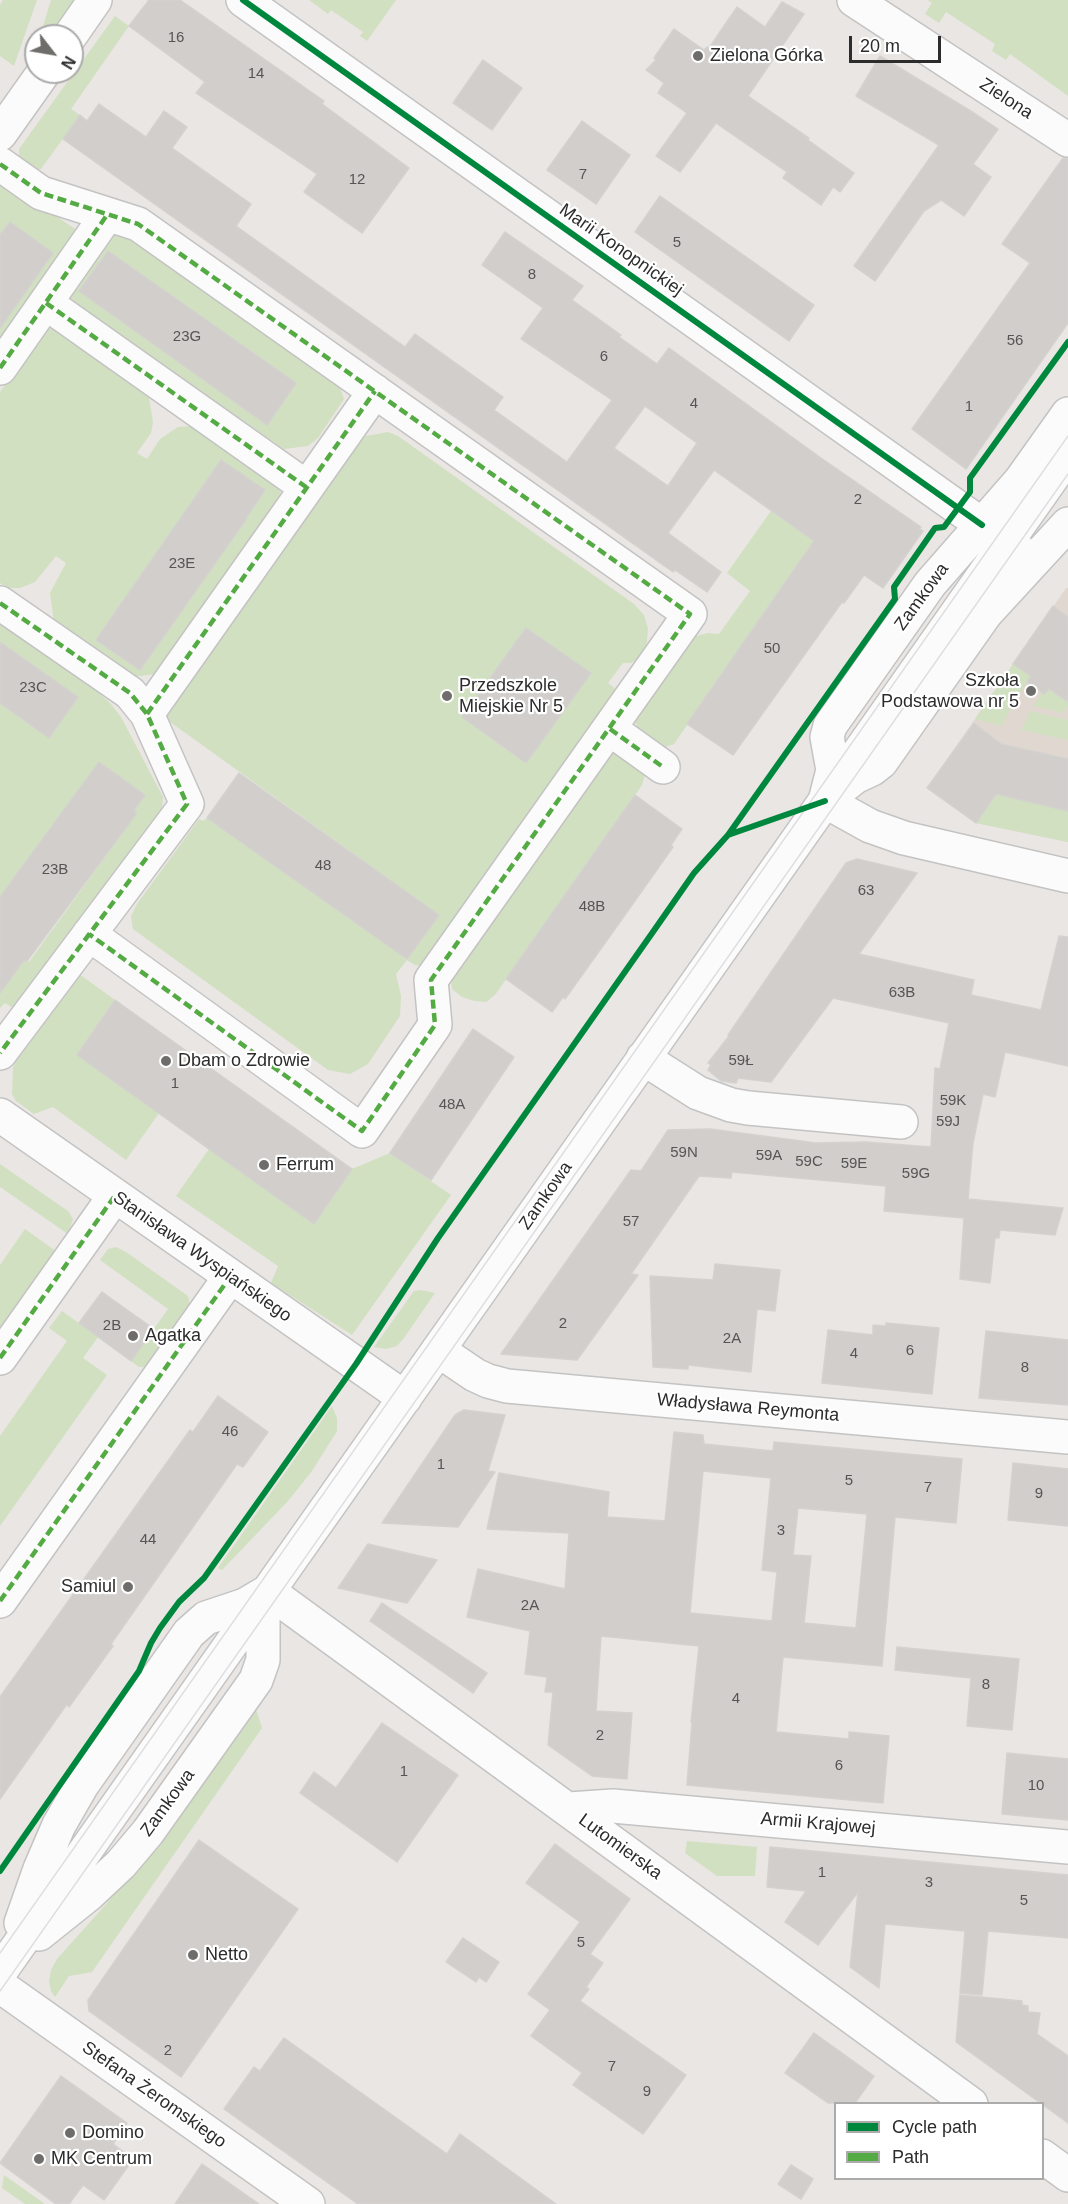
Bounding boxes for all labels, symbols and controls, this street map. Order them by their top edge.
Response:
north arrow [24,24,84,84]
scale bar [852,24,944,62]
house number: 16 [168,29,184,47]
text: 20 m [860,36,900,56]
place label: Zielona Górka [710,45,823,67]
marker: Zielona Górka [691,49,705,63]
text: N [58,53,78,72]
house number: 14 [248,65,264,83]
street label: Zielona [975,74,1037,124]
house number: 7 [579,166,587,184]
house number: 12 [349,171,365,189]
street label: Marii Konopnickiej [555,199,687,301]
house number: 5 [673,234,681,252]
house number: 8 [528,266,536,284]
house number: 23G [173,328,201,346]
house number: 56 [1007,332,1023,350]
house number: 6 [600,348,608,366]
house number: 4 [690,395,698,413]
house number: 1 [965,398,973,416]
house number: 2 [854,491,862,509]
house number: 23E [169,555,195,573]
street label: Zamkowa [890,559,954,635]
house number: 50 [764,640,780,658]
place label: Szkoła Podstawowa nr 5 [881,670,1019,712]
place label: Przedszkole Miejskie Nr 5 [459,675,563,718]
house number: 23C [19,679,47,697]
marker: Szkoła Podstawowa nr 5 [1024,684,1038,698]
marker: Przedszkole Miejskie Nr 5 [440,689,454,703]
house number: 48 [315,857,331,875]
house number: 23B [42,861,68,879]
house number: 63 [858,882,874,900]
house number: 48B [579,898,605,916]
house number: 63B [889,984,915,1002]
place label: Dbam o Zdrowie [178,1050,310,1072]
house number: 59Ł [728,1052,754,1070]
marker: Dbam o Zdrowie [159,1054,173,1068]
house number: 1 [171,1075,179,1093]
house number: 59K [940,1092,966,1110]
house number: 48A [439,1096,465,1114]
house number: 59J [936,1113,960,1131]
house number: 59N [670,1144,698,1162]
house number: 59A [756,1147,782,1165]
house number: 59C [795,1153,823,1171]
place label: Ferrum [276,1154,334,1176]
house number: 59E [841,1155,867,1173]
marker: Ferrum [257,1158,271,1172]
street label: Zamkowa [515,1158,577,1234]
house number: 59G [902,1165,930,1183]
street label: Stanisława Wyspiańskiego [109,1187,295,1327]
house number: 57 [623,1213,639,1231]
house number: 2 [559,1315,567,1333]
house number: 2B [103,1317,121,1335]
place label: Agatka [145,1325,201,1347]
marker: Agatka [126,1329,140,1343]
house number: 2A [723,1330,741,1348]
house number: 6 [906,1342,914,1360]
house number: 4 [850,1345,858,1363]
house number: 8 [1021,1359,1029,1377]
street label: Władysława Reymonta [656,1389,840,1427]
house number: 46 [222,1423,238,1441]
house number: 1 [437,1456,445,1474]
house number: 5 [845,1472,853,1490]
house number: 7 [924,1479,932,1497]
house number: 9 [1035,1485,1043,1503]
house number: 3 [777,1522,785,1540]
house number: 44 [140,1531,156,1549]
place label: Samiul [61,1576,116,1598]
marker: Samiul [121,1580,135,1594]
house number: 2A [521,1597,539,1615]
house number: 8 [982,1676,990,1694]
house number: 4 [732,1690,740,1708]
house number: 2 [596,1727,604,1745]
house number: 6 [835,1757,843,1775]
house number: 1 [400,1763,408,1781]
street label: Zamkowa [136,1765,200,1841]
house number: 10 [1028,1777,1044,1795]
street label: Armii Krajowej [760,1808,876,1840]
street label: Lutomierska [574,1809,666,1885]
house number: 1 [818,1864,826,1882]
house number: 3 [925,1874,933,1892]
house number: 5 [1020,1892,1028,1910]
house number: 5 [577,1934,585,1952]
place label: Netto [205,1944,248,1966]
marker: Netto [186,1948,200,1962]
street label: Stefana Żeromskiego [78,2037,230,2153]
house number: 2 [164,2042,172,2060]
house number: 7 [608,2058,616,2076]
house number: 9 [643,2083,651,2101]
legend [834,2102,1044,2180]
text: Cycle path [892,2117,977,2137]
place label: Domino [82,2122,144,2144]
marker: Domino [63,2126,77,2140]
text: Path [892,2147,929,2167]
place label: MK Centrum [51,2148,152,2170]
marker: MK Centrum [32,2152,46,2166]

